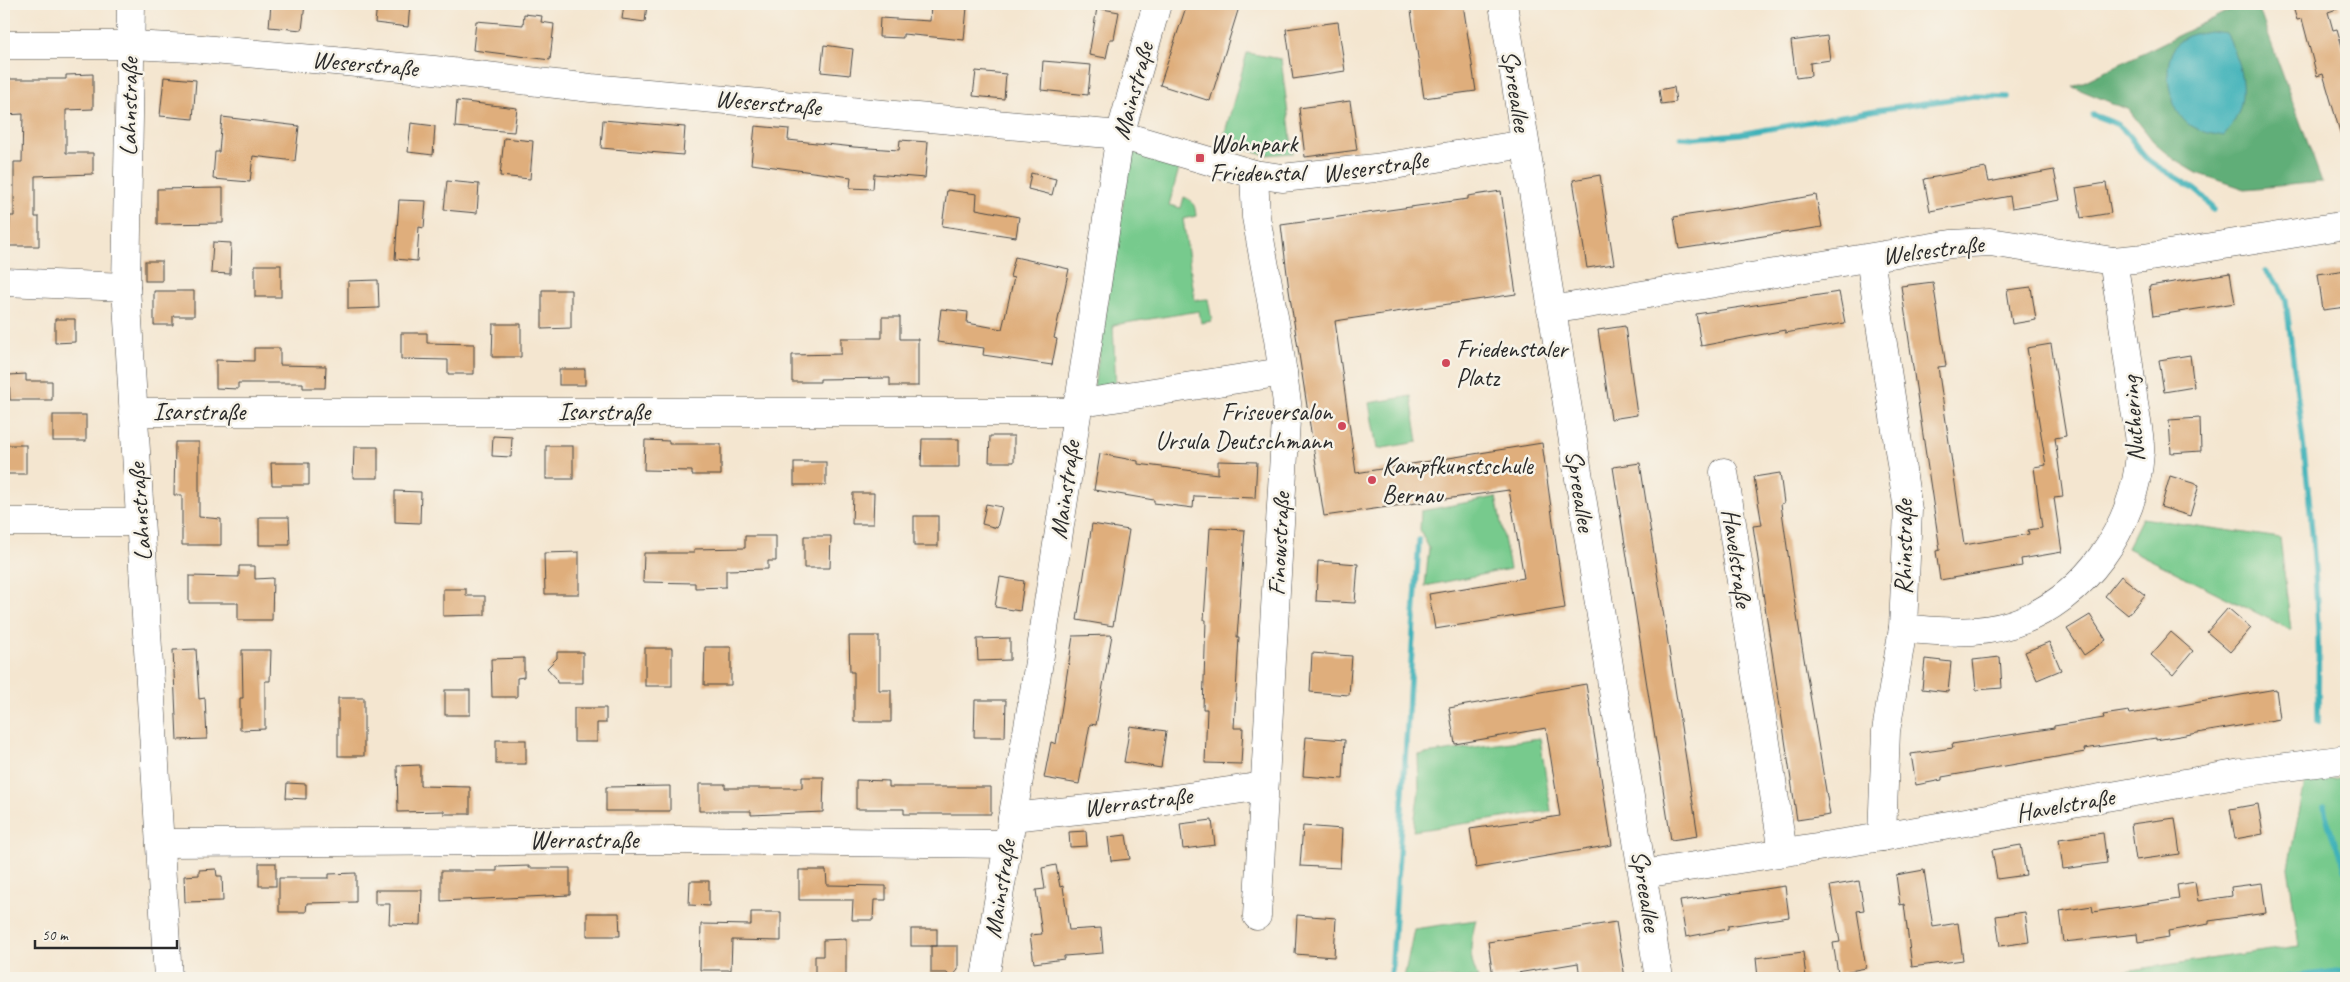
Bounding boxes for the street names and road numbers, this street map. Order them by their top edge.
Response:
street label: Mainstraße [1105,37,1162,143]
street label: Weserstraße [311,43,421,85]
street label: Spreeallee [1494,48,1538,136]
street label: Lahnstraße [112,56,146,156]
street label: Weserstraße [714,82,824,124]
street label: Weserstraße [1320,144,1432,190]
street label: Welsestraße [1881,228,1987,272]
street label: Nuthering [2114,373,2152,463]
street label: Isarstraße [153,396,247,428]
street label: Isarstraße [558,396,652,428]
street label: Mainstraße [1042,437,1088,541]
street label: Spreeallee [1558,448,1602,536]
street label: Lahnstraße [120,460,159,562]
street label: Finowstraße [1260,490,1298,596]
street label: Rhinstraße [1888,498,1920,594]
street label: Havelstraße [1714,507,1760,611]
street label: Werrastraße [1082,779,1196,824]
street label: Havelstraße [2013,780,2118,829]
street label: Werrastraße [530,824,640,856]
street label: Mainstraße [976,836,1024,940]
street label: Spreeallee [1624,848,1668,936]

